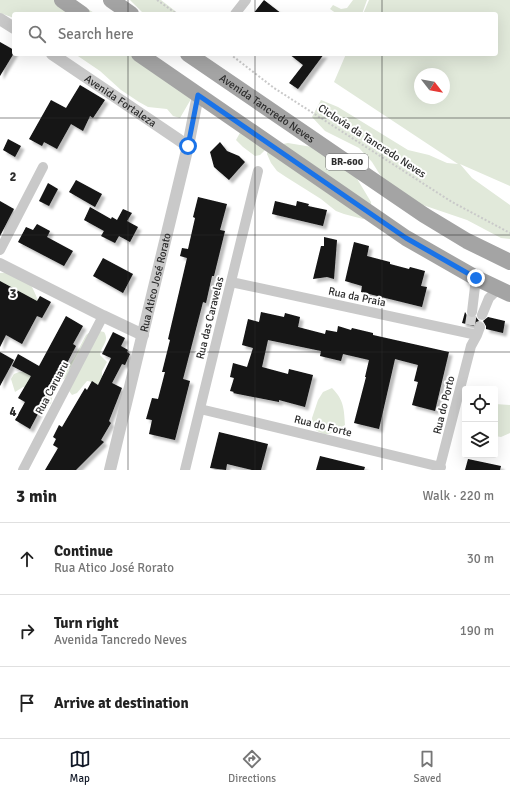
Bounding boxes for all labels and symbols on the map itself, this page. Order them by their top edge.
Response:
north arrow [414,68,450,104]
street label: Avenida Tancredo Neves [217,71,318,145]
street label: Avenida Fortaleza [82,72,159,130]
street label: Ciclovia da Tancredo Neves [316,101,428,181]
route start [179,137,197,155]
road number: BR-600 [326,154,368,170]
text: 2 [9,169,17,185]
street label: Rua Atico José Rorato [137,231,173,333]
route end [467,269,485,287]
street label: Rua das Caravelas [193,275,227,361]
street label: Rua da Praia [327,285,387,310]
text: 3 [9,286,17,302]
street label: Rua Caruaru [33,359,71,417]
street label: Rua do Porto [430,374,458,436]
text: 4 [9,404,17,420]
street label: Rua do Forte [293,413,353,439]

